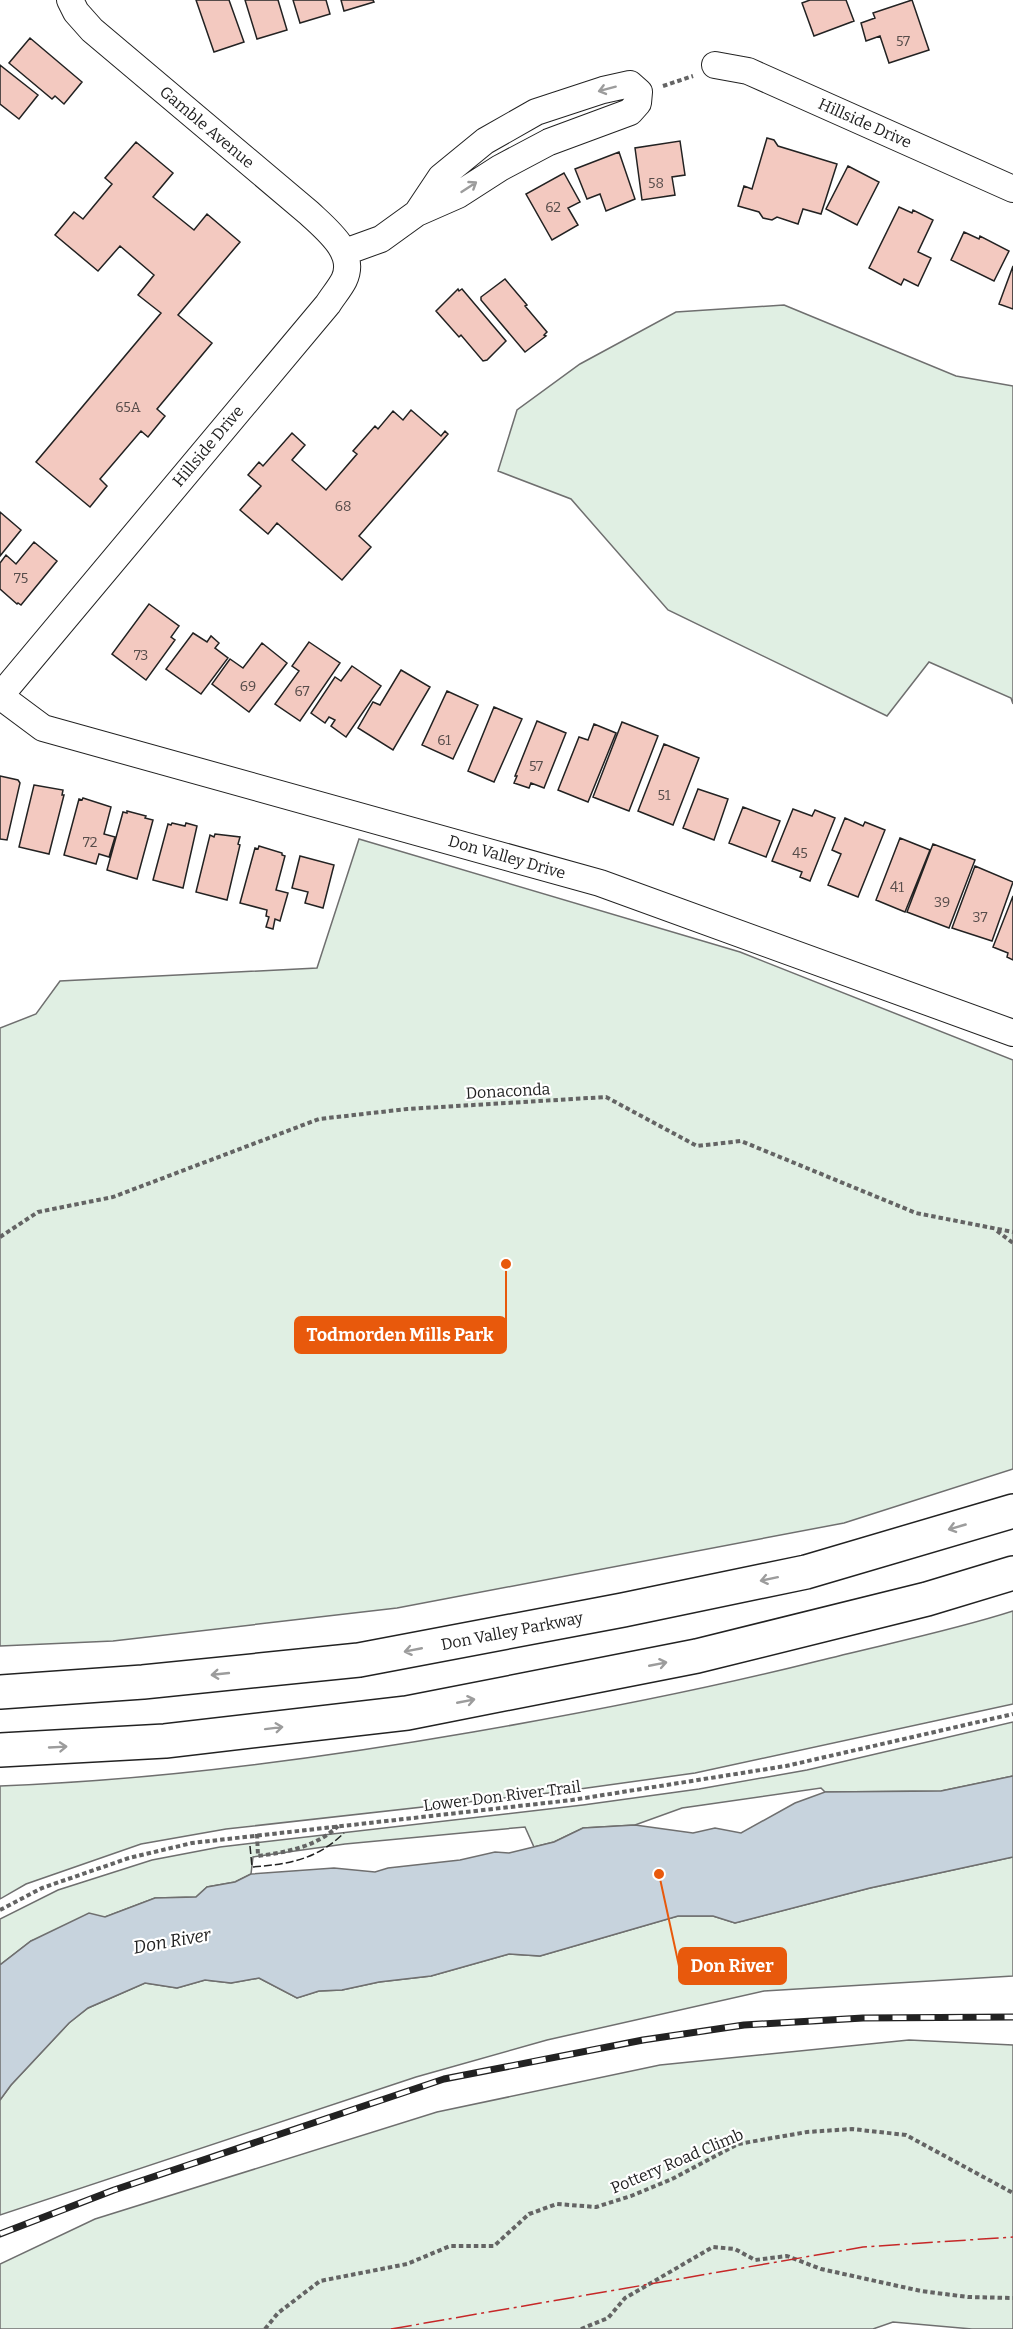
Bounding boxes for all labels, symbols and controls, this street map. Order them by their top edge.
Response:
house number: 57 [896,33,910,50]
street label: Gamble Avenue [156,82,258,172]
one-way arrow [598,84,617,96]
street label: Hillside Drive [815,94,915,152]
house number: 58 [648,175,664,192]
one-way arrow [460,181,477,193]
house number: 62 [545,199,561,216]
house number: 65A [115,399,141,416]
street label: Hillside Drive [169,402,247,490]
house number: 68 [335,498,351,515]
house number: 75 [14,570,28,587]
house number: 73 [134,647,148,664]
house number: 69 [240,678,256,695]
house number: 67 [294,683,310,700]
house number: 61 [437,732,451,749]
house number: 57 [529,758,543,775]
house number: 51 [658,787,671,804]
street label: Don Valley Drive [446,831,568,883]
house number: 72 [83,834,97,851]
house number: 45 [792,845,808,862]
house number: 41 [890,879,904,896]
house number: 39 [934,894,950,911]
house number: 37 [972,909,988,926]
street label: Donaconda [465,1079,551,1103]
callout: Todmorden Mills Park [295,1317,506,1353]
text: Todmorden Mills Park [306,1324,494,1346]
one-way arrow [948,1522,967,1533]
one-way arrow [760,1574,779,1586]
street label: Don Valley Parkway [439,1608,585,1654]
one-way arrow [404,1645,423,1656]
one-way arrow [648,1658,667,1669]
one-way arrow [210,1669,230,1680]
one-way arrow [456,1695,476,1706]
one-way arrow [263,1723,283,1734]
one-way arrow [48,1741,68,1752]
street label: Lower Don River Trail [422,1777,582,1815]
water label: Don River [132,1923,213,1959]
callout: Don River [679,1948,786,1984]
text: Don River [690,1955,774,1977]
street label: Pottery Road Climb [608,2124,746,2198]

